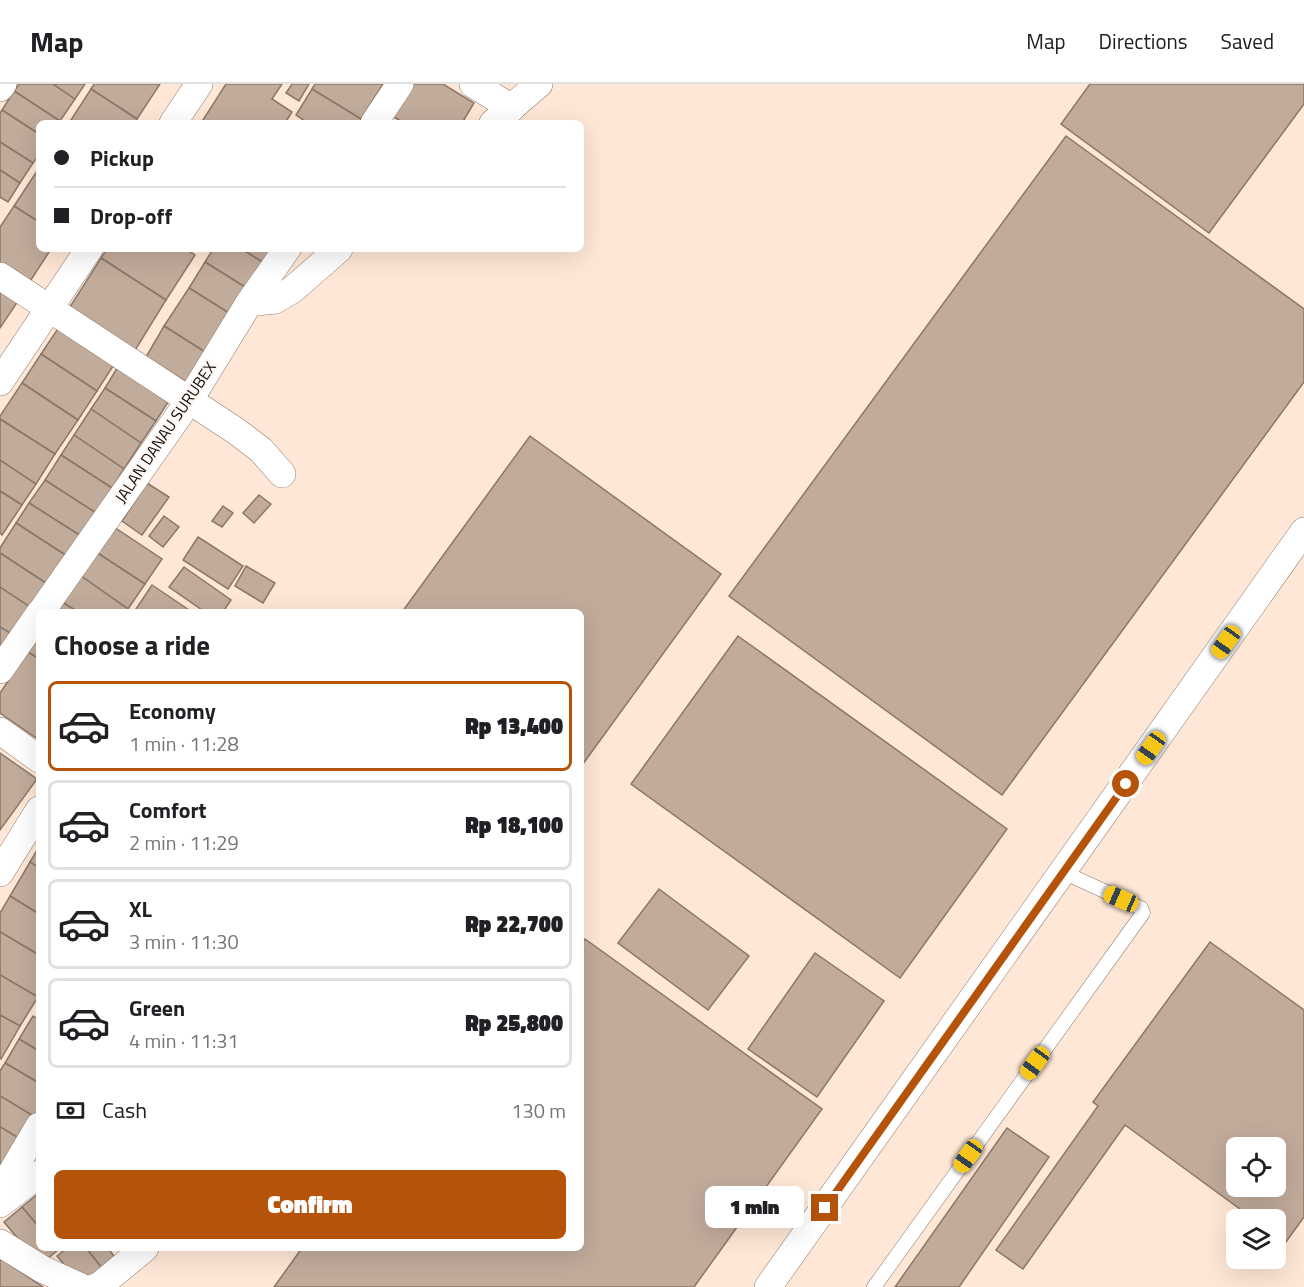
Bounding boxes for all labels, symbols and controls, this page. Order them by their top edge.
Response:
text: Map [30,20,84,63]
text: Map [1026,25,1066,57]
text: Directions [1099,25,1188,57]
text: Saved [1221,25,1274,57]
text: Pickup [90,141,154,175]
text: Drop-off [90,199,172,233]
street label: JALAN DANAU SURUBEX [109,356,221,508]
car [1208,622,1244,662]
text: Choose a ride [54,624,210,665]
text: Economy [129,694,216,728]
icon: car [57,699,111,753]
text: Rp 13,400 [465,709,563,743]
text: 1 min · 11:28 [129,728,239,759]
car [1133,728,1169,768]
route start [1112,770,1139,797]
text: Comfort [129,793,207,827]
icon: car [57,798,111,852]
text: Rp 18,100 [465,808,563,842]
text: 2 min · 11:29 [129,827,239,858]
car [1101,883,1141,915]
text: XL [129,892,152,926]
icon: car [57,897,111,951]
text: Rp 22,700 [465,907,563,941]
text: 3 min · 11:30 [129,926,239,957]
text: Green [129,991,185,1025]
icon: car [57,996,111,1050]
text: Rp 25,800 [465,1006,563,1040]
text: 4 min · 11:31 [129,1025,239,1056]
car [1017,1043,1053,1083]
text: Cash [102,1093,147,1127]
icon: cash [54,1094,87,1127]
text: 130 m [511,1095,566,1126]
car [950,1136,986,1176]
map controls [1226,1137,1286,1269]
button: locate [1226,1137,1286,1197]
button: Confirm [54,1170,566,1239]
callout: 1 min [705,1187,804,1229]
text: 1 min [730,1191,779,1222]
route end [811,1194,838,1221]
button: layers [1226,1209,1286,1269]

